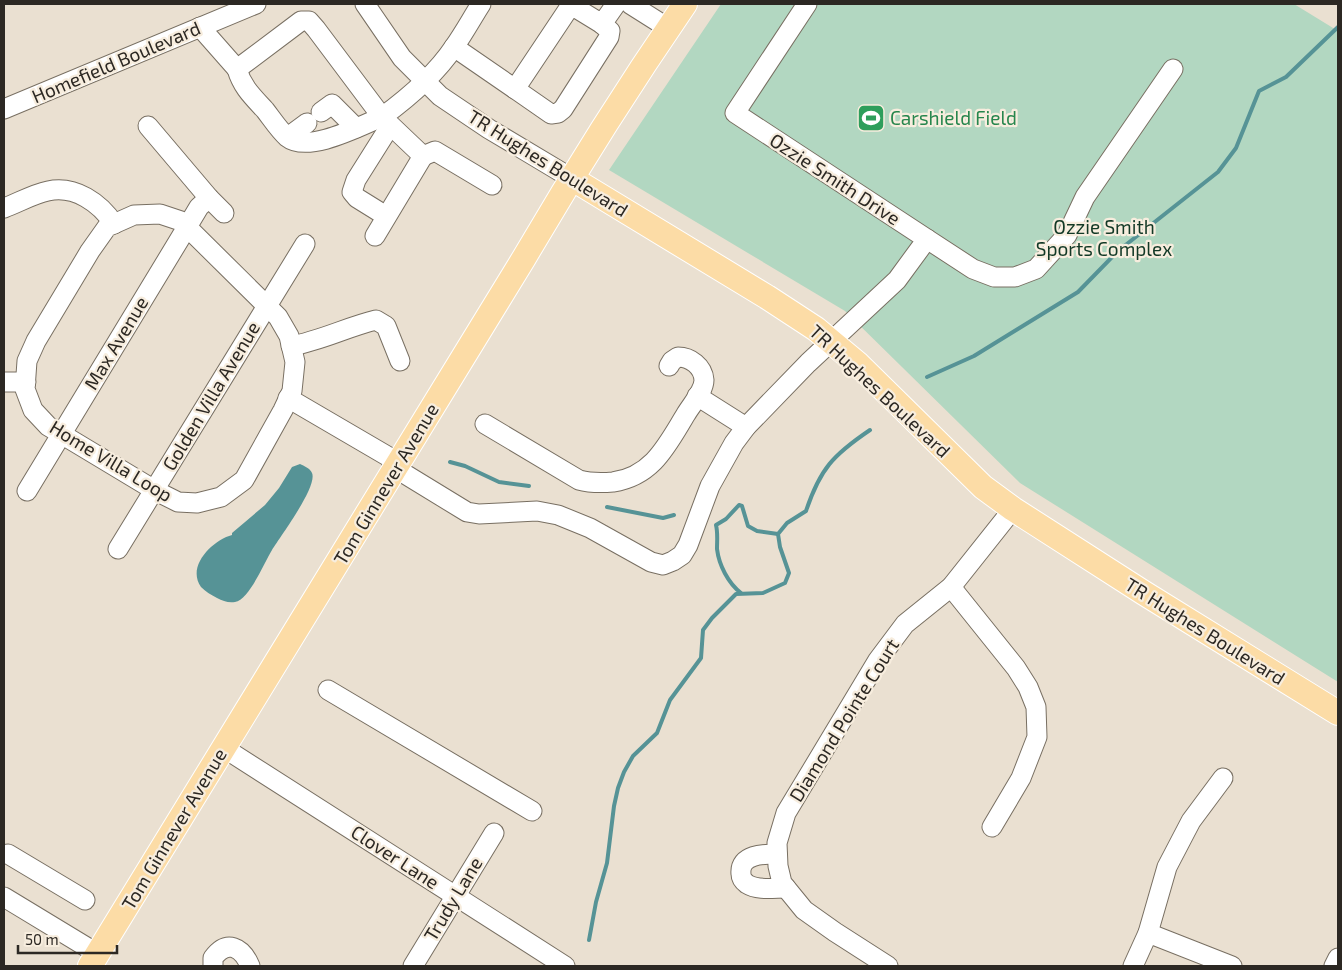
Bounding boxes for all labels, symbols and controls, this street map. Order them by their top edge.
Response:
street label: Homefield Boulevard [28,16,203,107]
sports icon: Carshield Field [856,103,886,133]
street label: TR Hughes Boulevard [464,104,632,221]
place label: Carshield Field [890,106,1017,129]
street label: Ozzie Smith Drive [766,128,905,229]
park label: Ozzie Smith Sports Complex [1036,215,1172,260]
street label: Max Avenue [79,292,152,393]
street label: Golden Villa Avenue [157,317,264,474]
street label: TR Hughes Boulevard [805,319,956,462]
street label: Tom Ginnever Avenue [328,399,443,569]
street label: Home Villa Loop [46,415,177,506]
street label: TR Hughes Boulevard [1121,572,1289,689]
street label: Diamond Pointe Court [784,634,903,806]
street label: Tom Ginnever Avenue [116,744,231,914]
street label: Clover Lane [347,820,444,894]
street label: Trudy Lane [419,853,487,945]
scale bar [18,922,116,954]
text: 50 m [25,930,59,948]

